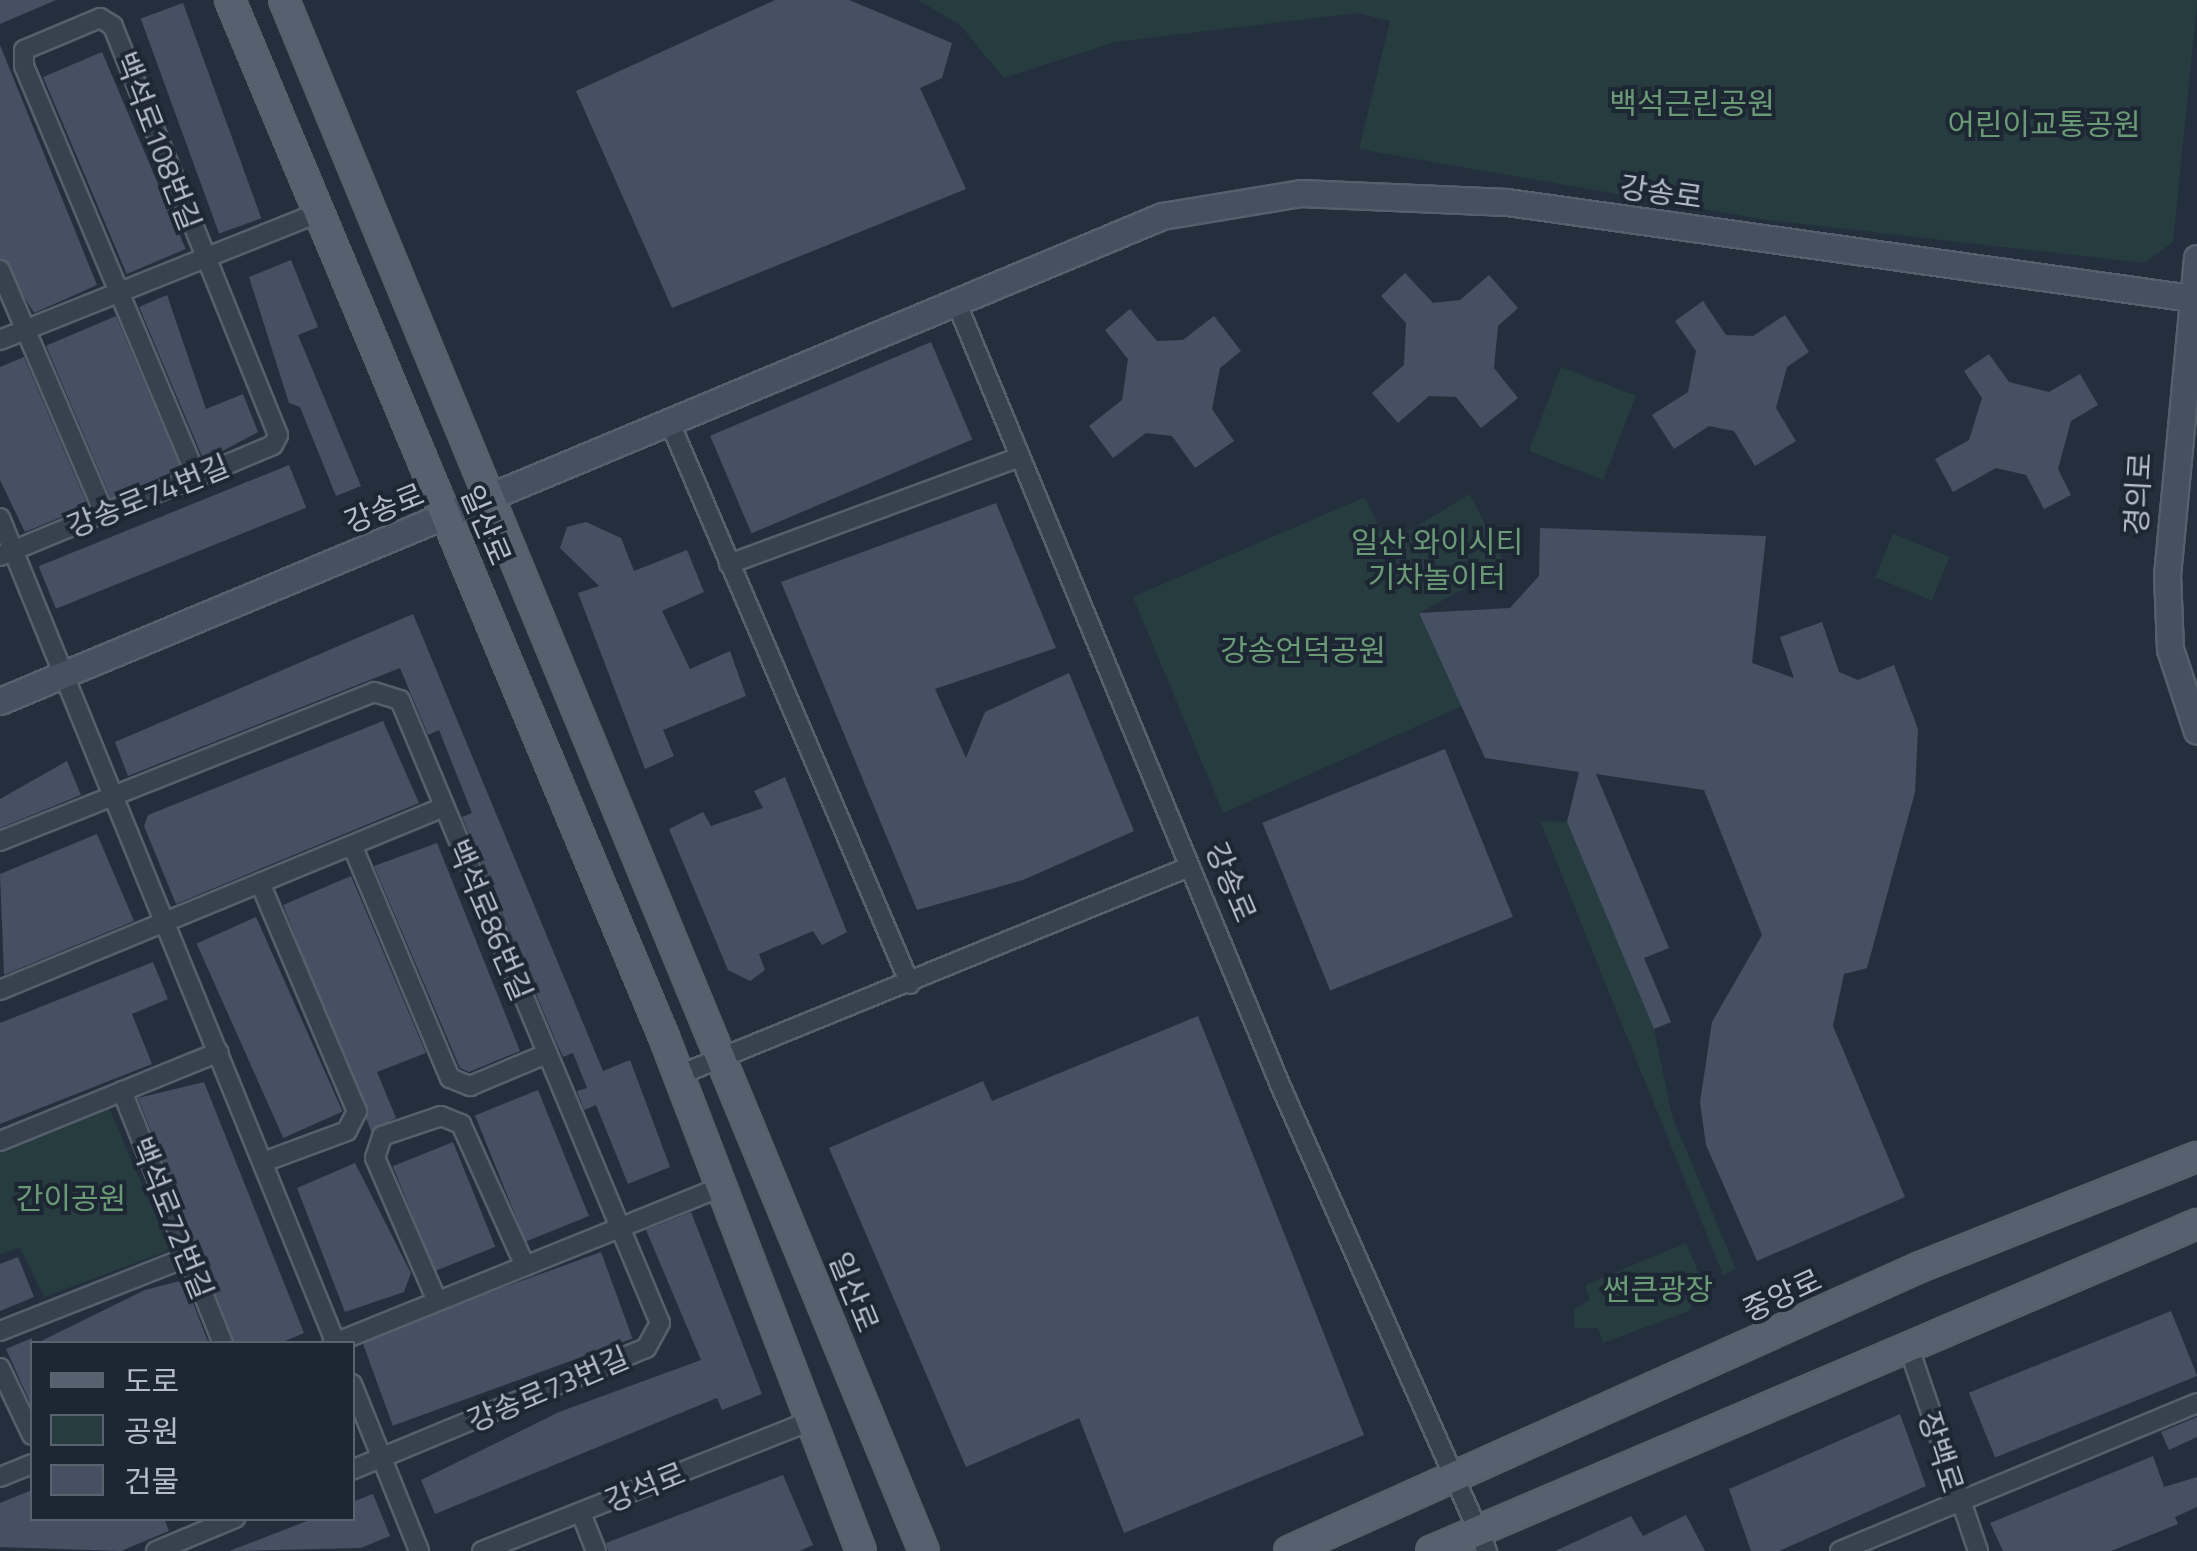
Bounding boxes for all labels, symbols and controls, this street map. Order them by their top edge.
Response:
street label: 백석로108번길 [107,47,209,235]
park label: 백석근린공원 [1609,85,1775,121]
park label: 어린이교통공원 [1947,106,2141,142]
street label: 강송로 [1617,168,1705,216]
street label: 강송로74번길 [62,447,234,545]
street label: 경의로 [2118,452,2158,536]
street label: 강송로 [339,476,429,540]
street label: 일산로 [453,480,519,570]
park label: 일산 와이시티 기차놀이터 [1351,524,1523,594]
park label: 강송언덕공원 [1220,632,1386,668]
street label: 백석로86번길 [440,834,540,1006]
street label: 강송로 [1198,837,1264,927]
street label: 백석로72번길 [123,1132,221,1304]
park label: 간이공원 [16,1180,126,1216]
street label: 일산로 [822,1247,886,1337]
street label: 중앙로 [1737,1261,1827,1329]
park label: 썬큰광장 [1603,1271,1713,1307]
street label: 강송로73번길 [462,1339,634,1439]
legend [30,1341,355,1521]
text: 도로 [124,1358,179,1404]
street label: 장백로 [1911,1407,1971,1497]
text: 공원 [124,1408,179,1454]
street label: 강석로 [600,1455,690,1519]
text: 건물 [124,1458,179,1504]

